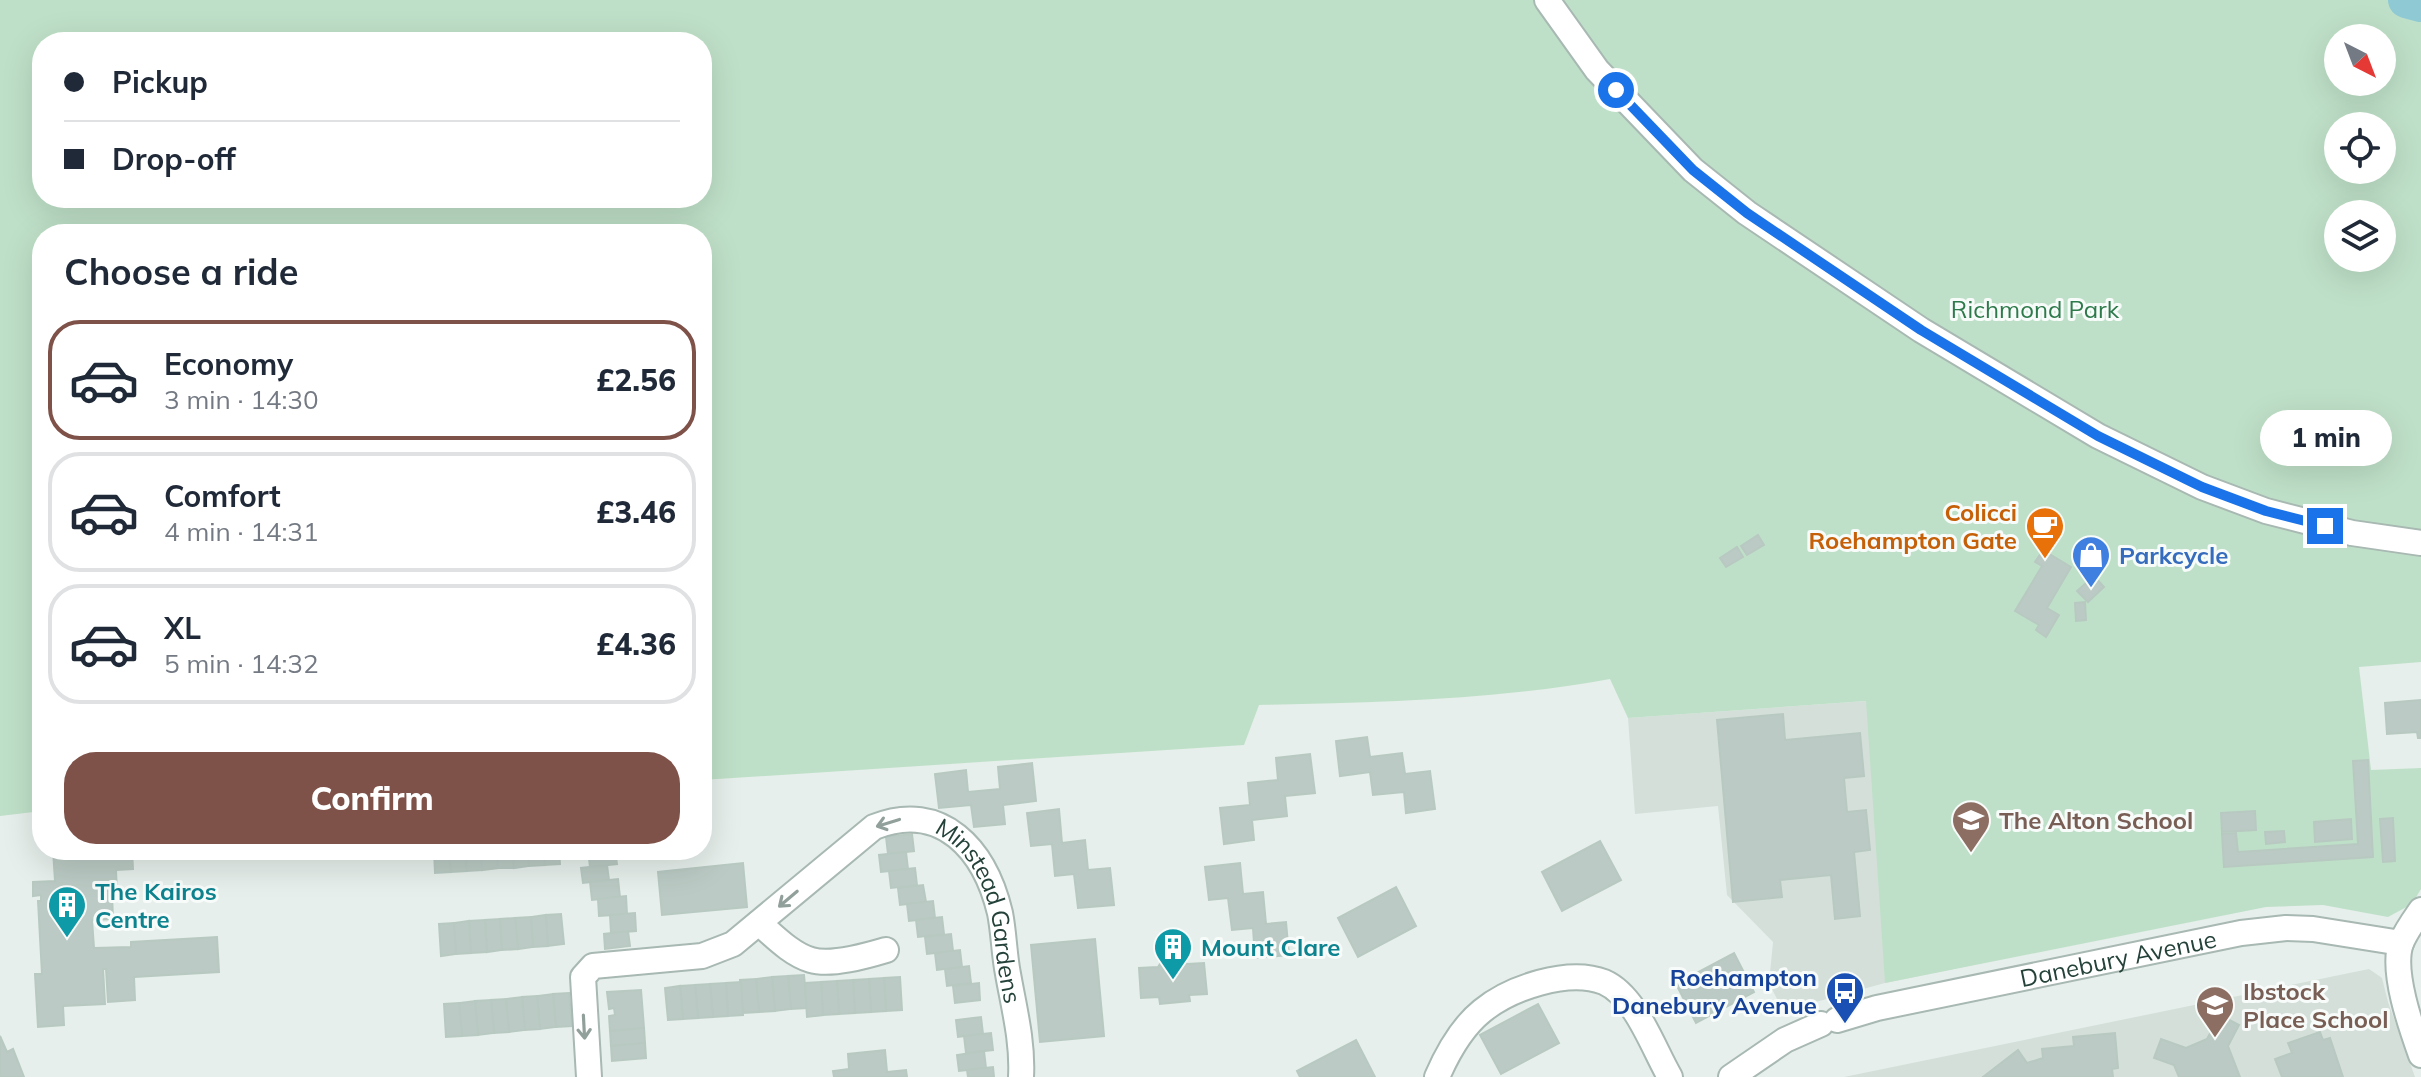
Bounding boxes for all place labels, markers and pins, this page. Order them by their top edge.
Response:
place label: Colicci Roehampton Gate [1808,497,2017,555]
cafe icon: Colicci Roehampton Gate [2024,505,2066,560]
shop icon: Parkcycle [2070,534,2112,589]
place label: Parkcycle [2119,540,2228,570]
school or university icon: The Alton School [1950,799,1992,854]
place label: The Alton School [1999,805,2193,835]
place label: The Kairos Centre [95,876,217,934]
building icon: The Kairos Centre [46,884,88,939]
building icon: Mount Clare [1152,926,1194,981]
place label: Mount Clare [1201,932,1341,962]
place label: Roehampton Danebury Avenue [1612,962,1817,1020]
bus stop icon: Roehampton Danebury Avenue [1824,970,1866,1025]
place label: Ibstock Place School [2243,976,2388,1034]
school or university icon: Ibstock Place School [2194,984,2236,1039]

